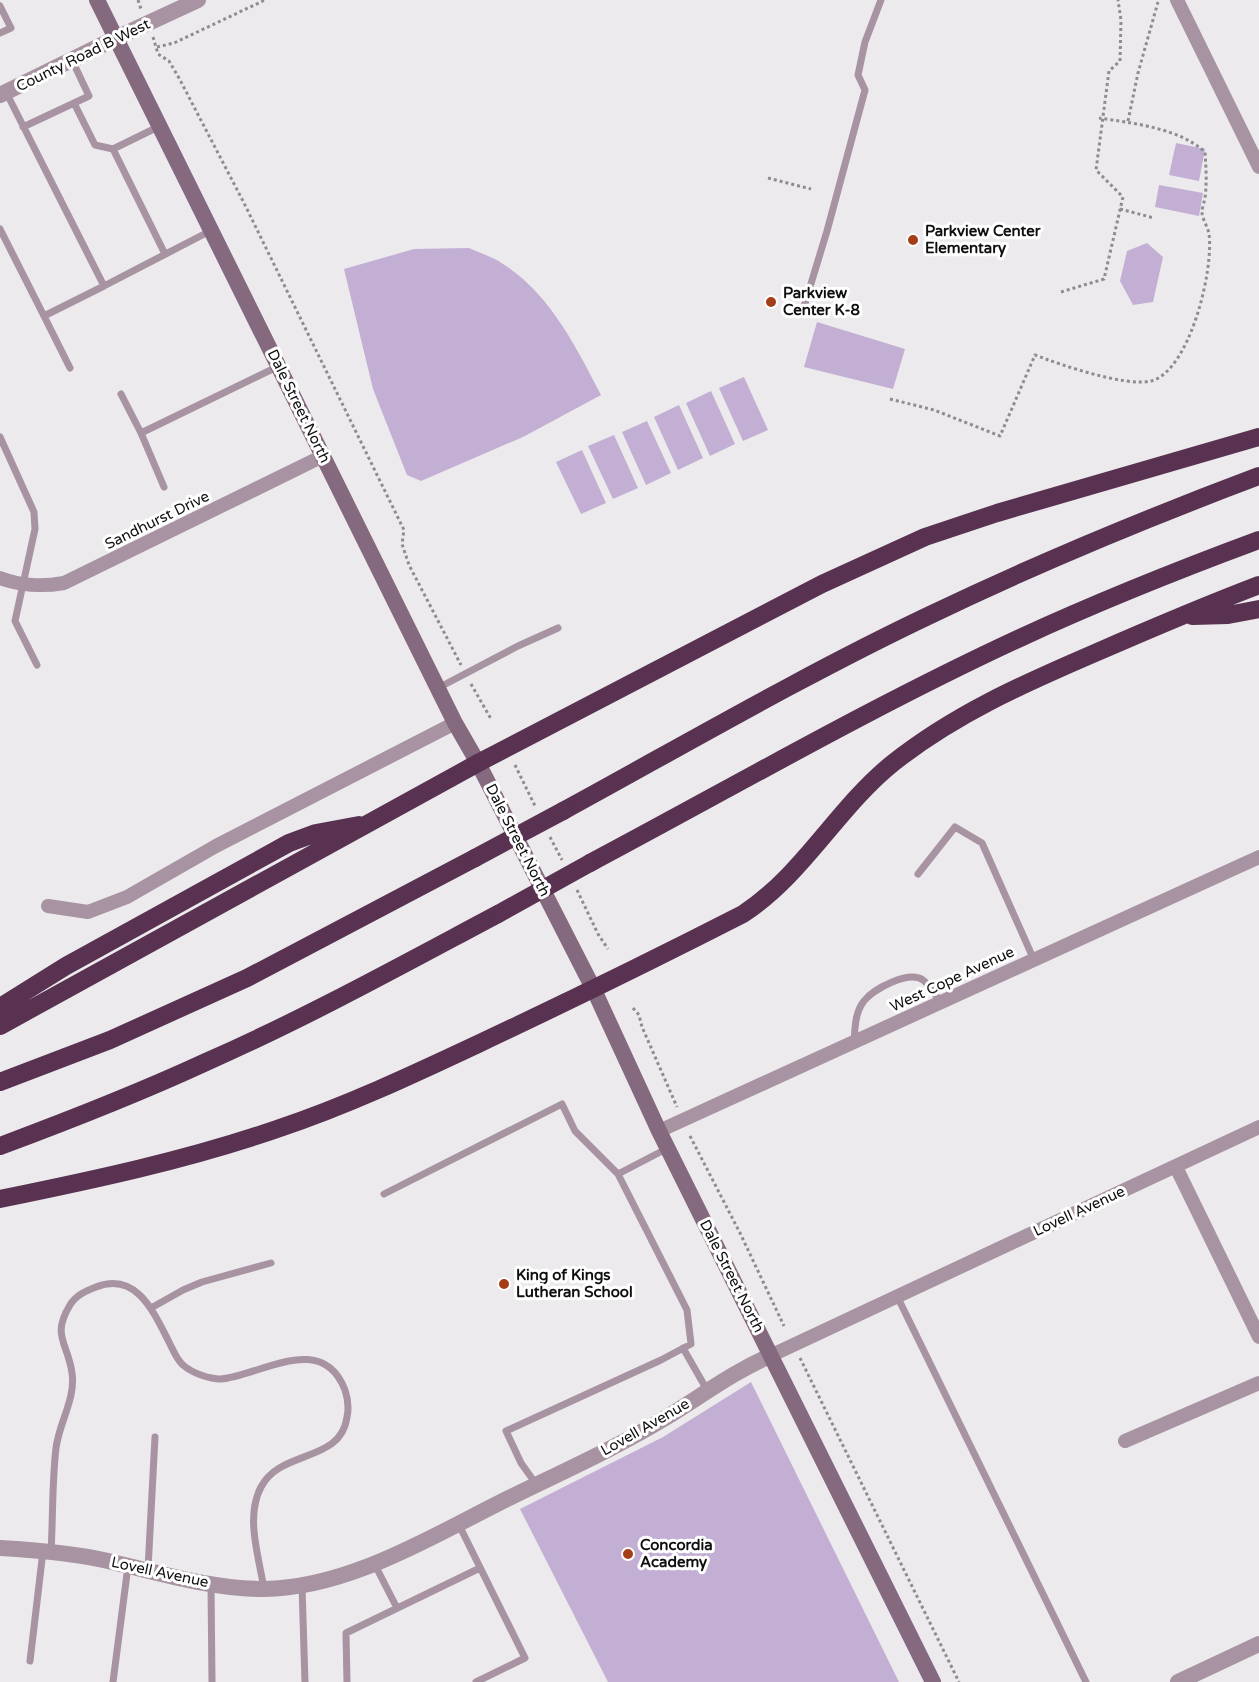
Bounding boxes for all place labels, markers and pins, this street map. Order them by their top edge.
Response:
place label: Parkview Center Elementary [925,222,1041,258]
marker: Parkview Center Elementary [906,233,920,247]
place label: Parkview Center K-8 [783,284,861,319]
marker: Parkview Center K-8 [764,295,778,309]
place label: King of Kings Lutheran School [516,1266,633,1301]
marker: King of Kings Lutheran School [497,1277,511,1291]
place label: Concordia Academy [640,1536,713,1572]
marker: Concordia Academy [621,1547,635,1561]

